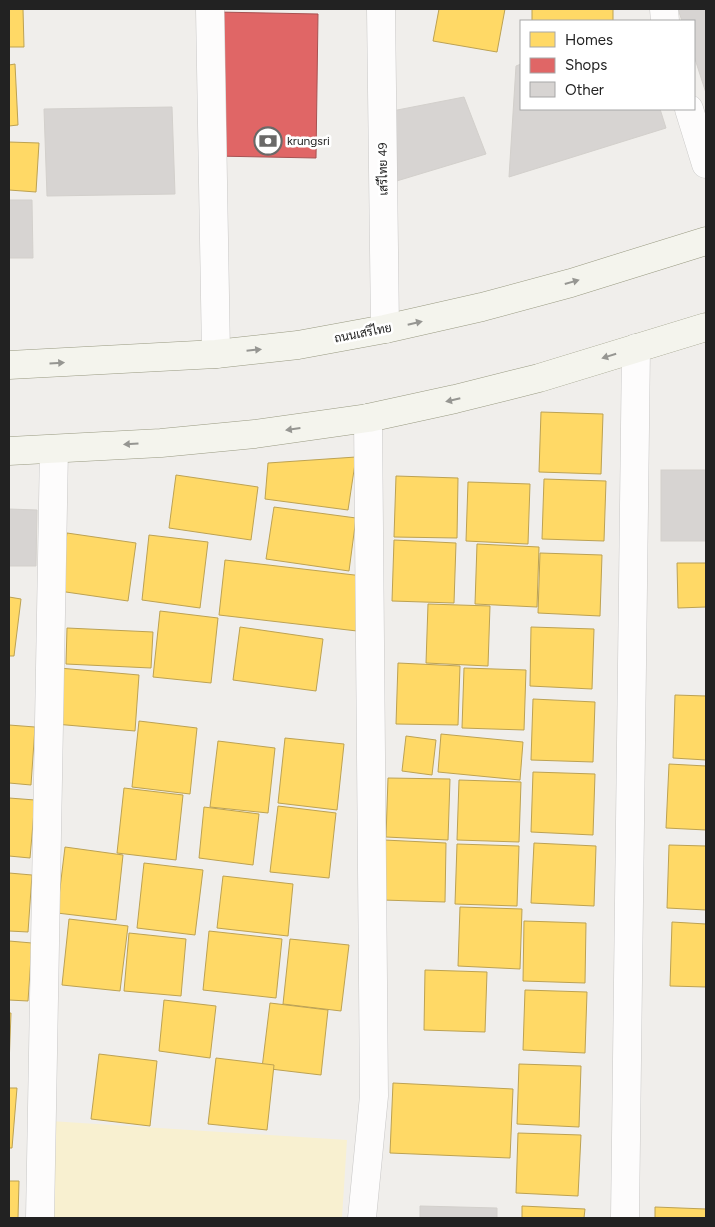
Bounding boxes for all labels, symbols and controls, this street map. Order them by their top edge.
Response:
legend [520,20,695,110]
text: Homes [565,31,613,49]
text: Shops [565,56,607,74]
text: Other [565,81,604,99]
bank icon: krungsri [253,126,283,156]
place label: krungsri [287,134,330,148]
street label: เสรีไทย 49 [375,142,390,196]
one-way arrow [565,278,580,286]
one-way arrow [407,319,422,327]
street label: ถนนเสรีไทย [333,320,393,345]
one-way arrow [247,346,263,354]
one-way arrow [602,353,617,361]
one-way arrow [50,359,66,367]
one-way arrow [445,396,460,404]
one-way arrow [285,425,301,433]
one-way arrow [123,441,139,449]

